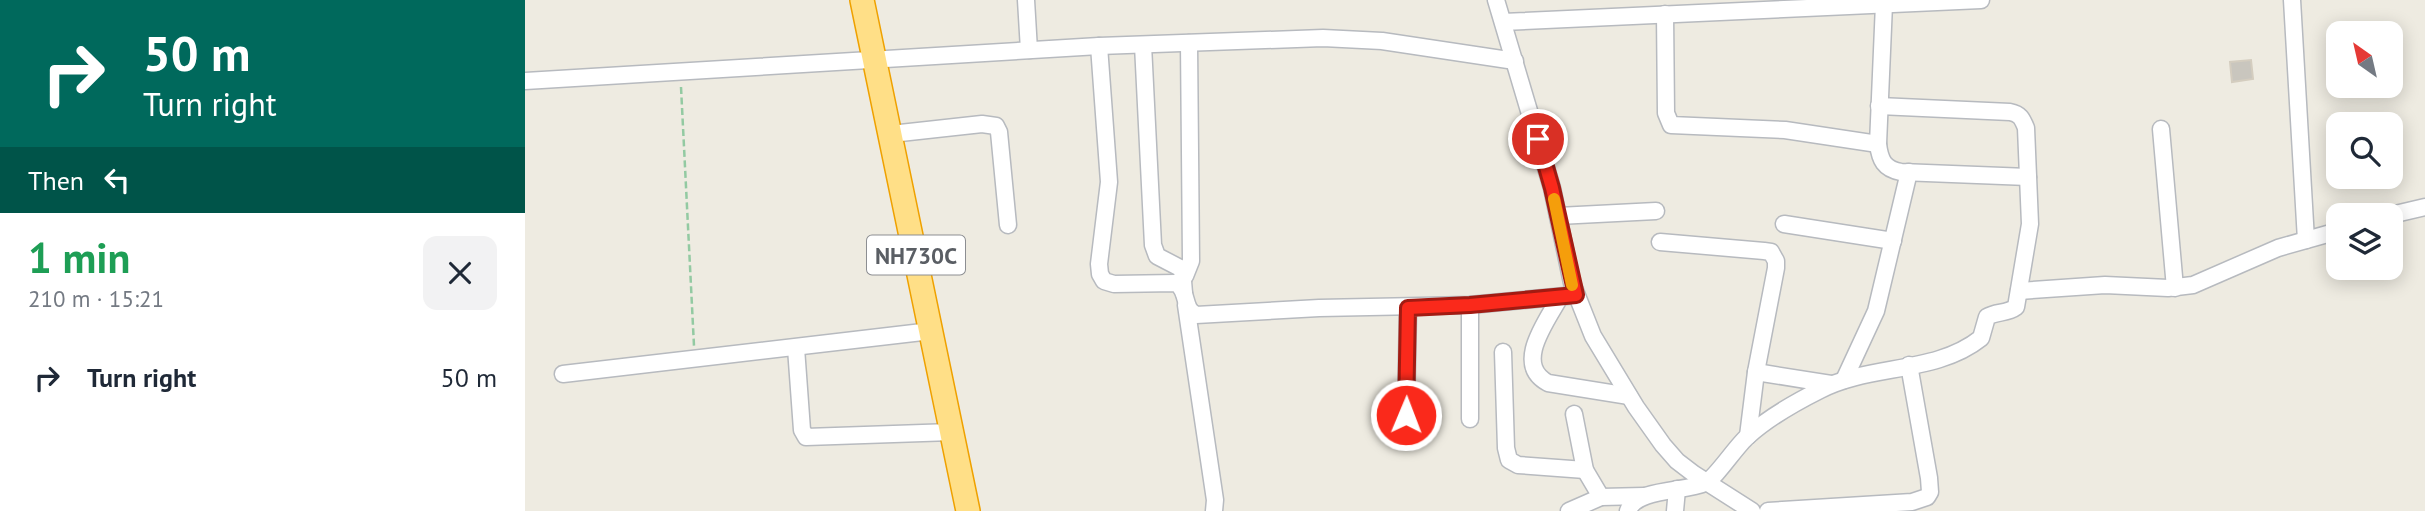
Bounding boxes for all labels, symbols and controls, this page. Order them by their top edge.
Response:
text: 50 m [143,21,250,85]
north arrow [2326,21,2403,98]
map controls [2326,21,2403,280]
icon: right [28,28,119,119]
text: Turn right [143,83,277,125]
pin [1508,109,1568,169]
button: search [2326,112,2403,189]
icon: arrive [1519,120,1557,158]
icon: left [98,161,136,199]
text: Then [28,164,84,197]
button: layers [2326,203,2403,280]
text: 1 min [28,230,130,285]
button: close [423,236,497,310]
road number: NH730C [867,236,965,274]
text: 210 m · 15:21 [28,284,164,313]
icon: right [28,359,66,397]
text: Turn right [87,361,196,394]
text: 50 m [441,361,497,394]
position arrow [1369,378,1443,452]

